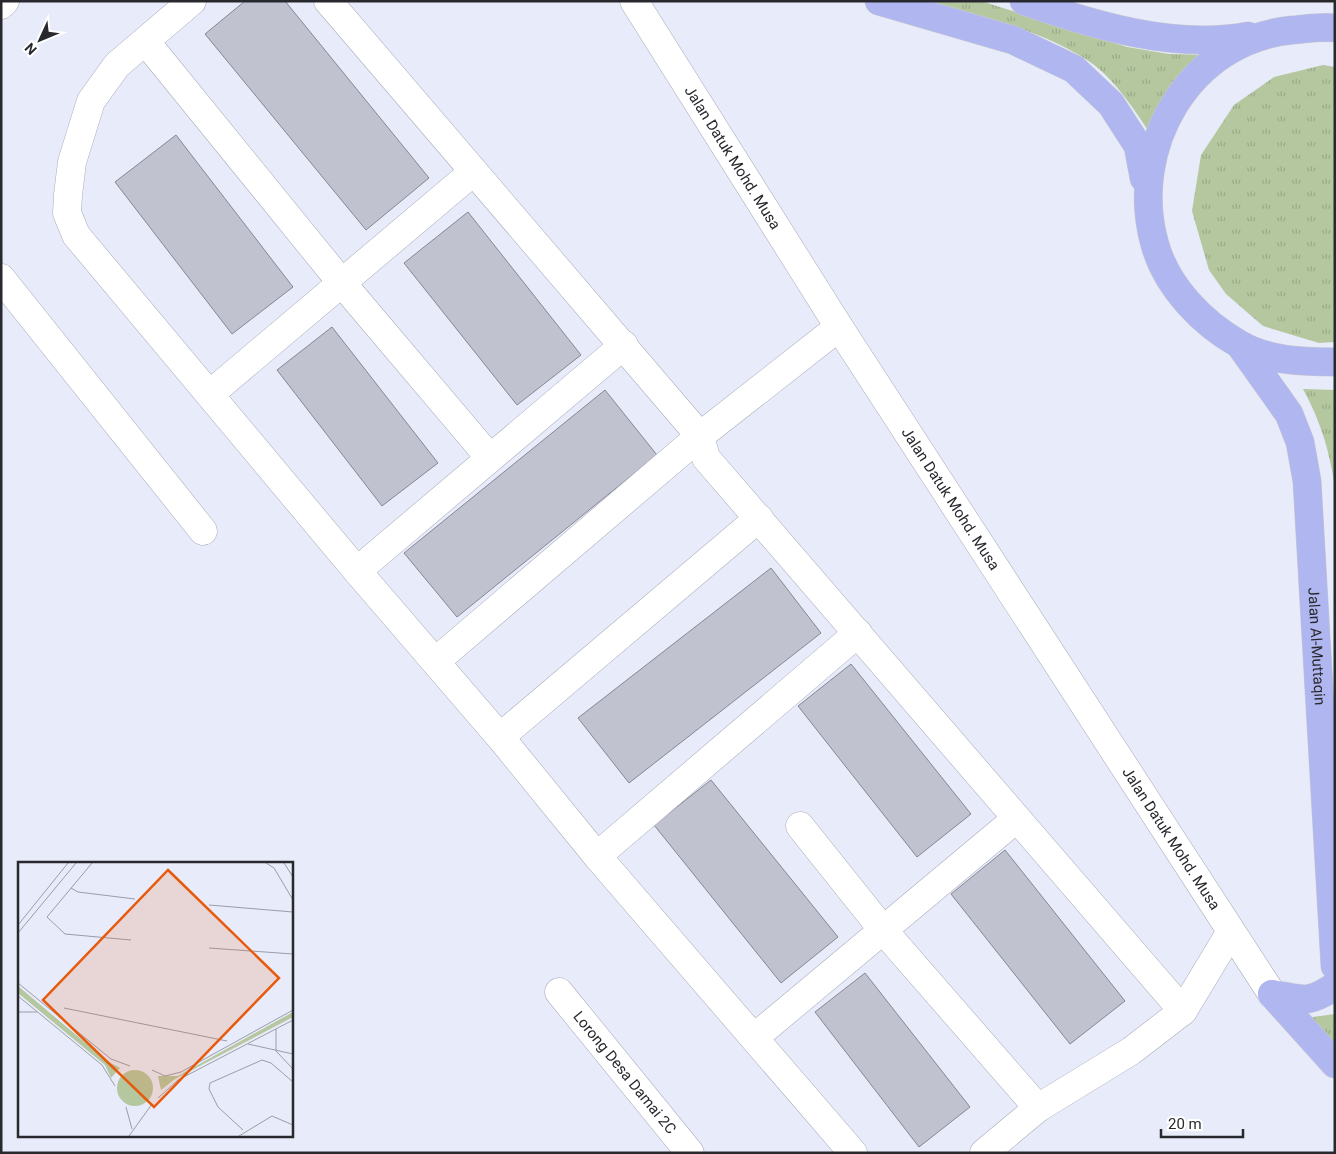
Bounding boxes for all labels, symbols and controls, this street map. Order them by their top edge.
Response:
north arrow [15,15,65,65]
text: N [21,40,40,58]
street label: Jalan Datuk Mohd. Musa [681,82,784,233]
street label: Jalan Datuk Mohd. Musa [898,424,1003,574]
street label: Jalan Al-Muttaqin [1304,587,1329,706]
street label: Jalan Datuk Mohd. Musa [1118,764,1224,913]
inset map [18,862,292,1136]
street label: Lorong Desa Damai 2C [569,1008,680,1138]
scale bar [1161,1106,1244,1138]
text: 20 m [1168,1115,1202,1133]

